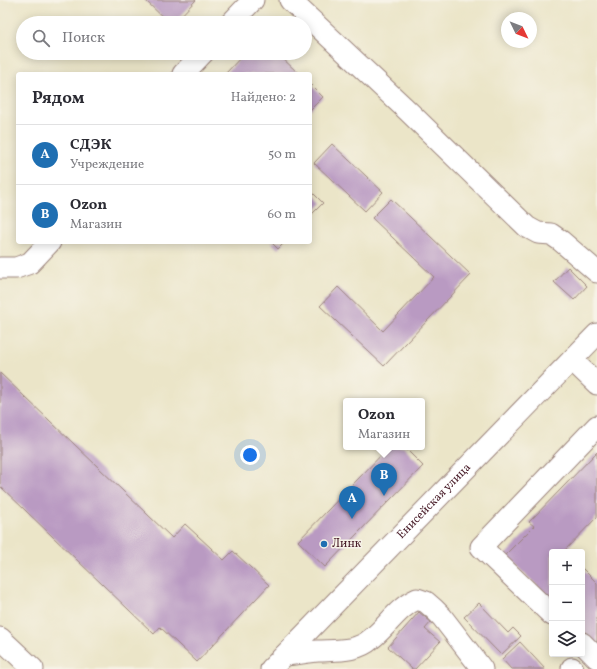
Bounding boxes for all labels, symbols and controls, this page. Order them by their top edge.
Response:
north arrow [501,12,537,48]
search box [16,16,312,60]
icon: search [30,27,52,49]
text: Поиск [62,28,105,49]
text: Рядом [32,87,85,110]
text: Найдено: 2 [231,89,296,107]
text: СДЭК [70,135,111,156]
text: A [40,146,50,164]
text: 50 m [268,146,296,164]
text: Учреждение [70,156,144,174]
text: Ozon [70,195,107,216]
text: B [41,206,49,224]
text: 60 m [268,206,296,224]
text: Магазин [70,216,122,234]
popup [343,398,425,450]
text: Ozon [358,405,395,426]
text: Магазин [358,426,410,444]
your location [240,445,260,465]
street label: Енисейская улица [394,460,475,543]
pin: B [371,463,397,496]
pin: A [339,486,365,519]
place label: Линк [332,536,362,552]
marker: Линк [319,539,329,549]
map controls [549,549,585,657]
button: + [549,549,585,585]
button: − [549,585,585,621]
button: layers [549,621,585,657]

